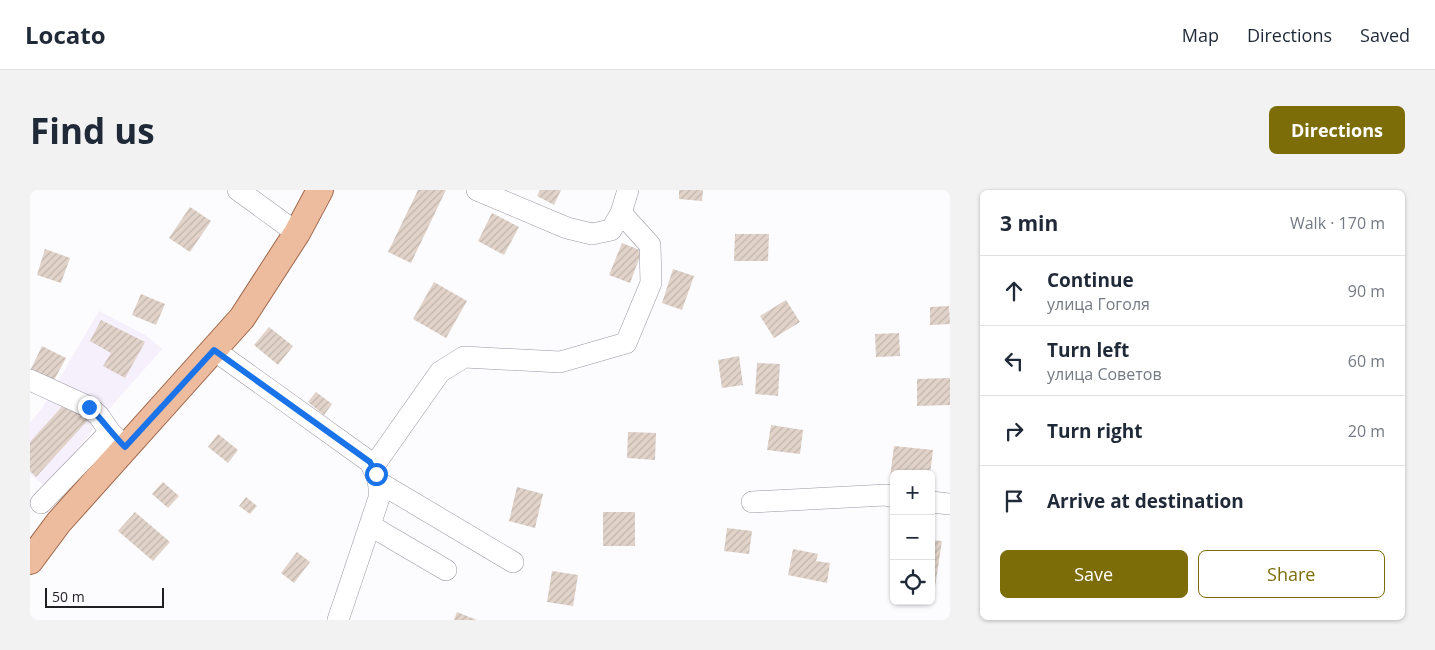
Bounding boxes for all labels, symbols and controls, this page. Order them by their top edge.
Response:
text: Locato [25,18,106,51]
text: Map [1182,23,1219,47]
text: Directions [1247,23,1332,47]
text: Saved [1360,23,1410,47]
button: Directions [1269,106,1405,154]
text: Find us [30,107,155,154]
text: 3 min [1000,209,1058,237]
text: Walk · 170 m [1290,212,1385,234]
text: Continue [1047,267,1134,293]
icon: ahead [1000,277,1028,305]
text: 90 m [1348,280,1385,302]
text: улица Гоголя [1047,293,1150,315]
text: Turn left [1047,337,1129,363]
icon: left [1000,347,1028,375]
text: 60 m [1348,350,1385,372]
text: улица Советов [1047,363,1162,385]
route end [78,396,101,419]
icon: right [1000,417,1028,445]
text: Turn right [1047,418,1142,444]
text: 20 m [1348,420,1385,442]
route start [365,463,388,486]
map controls [890,470,935,605]
button: + [890,470,935,515]
icon: arrive [1000,487,1028,515]
text: Arrive at destination [1047,488,1244,514]
button: − [890,515,935,560]
button: Save [1000,550,1188,598]
button: Share [1198,550,1385,598]
button: locate [890,560,935,605]
scale bar [45,585,164,608]
text: 50 m [52,587,85,606]

